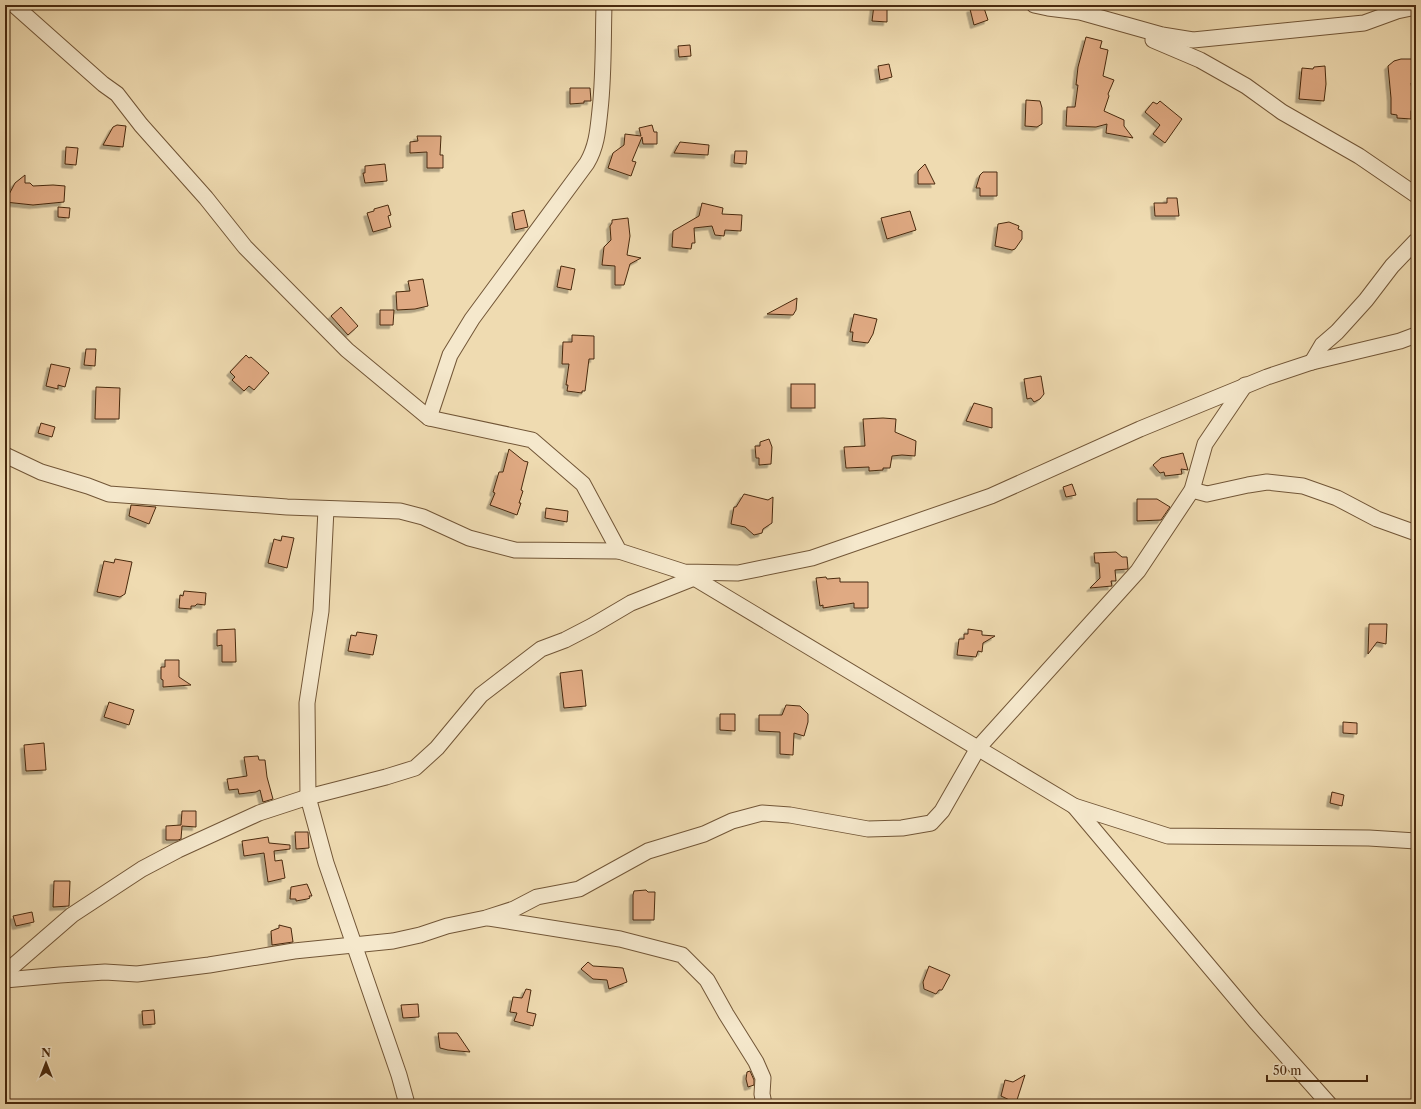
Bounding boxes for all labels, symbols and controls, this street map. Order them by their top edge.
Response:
north arrow [26,1043,66,1083]
text: N [41,1046,51,1060]
scale bar [1267,1057,1367,1083]
text: 50 m [1273,1063,1302,1078]

